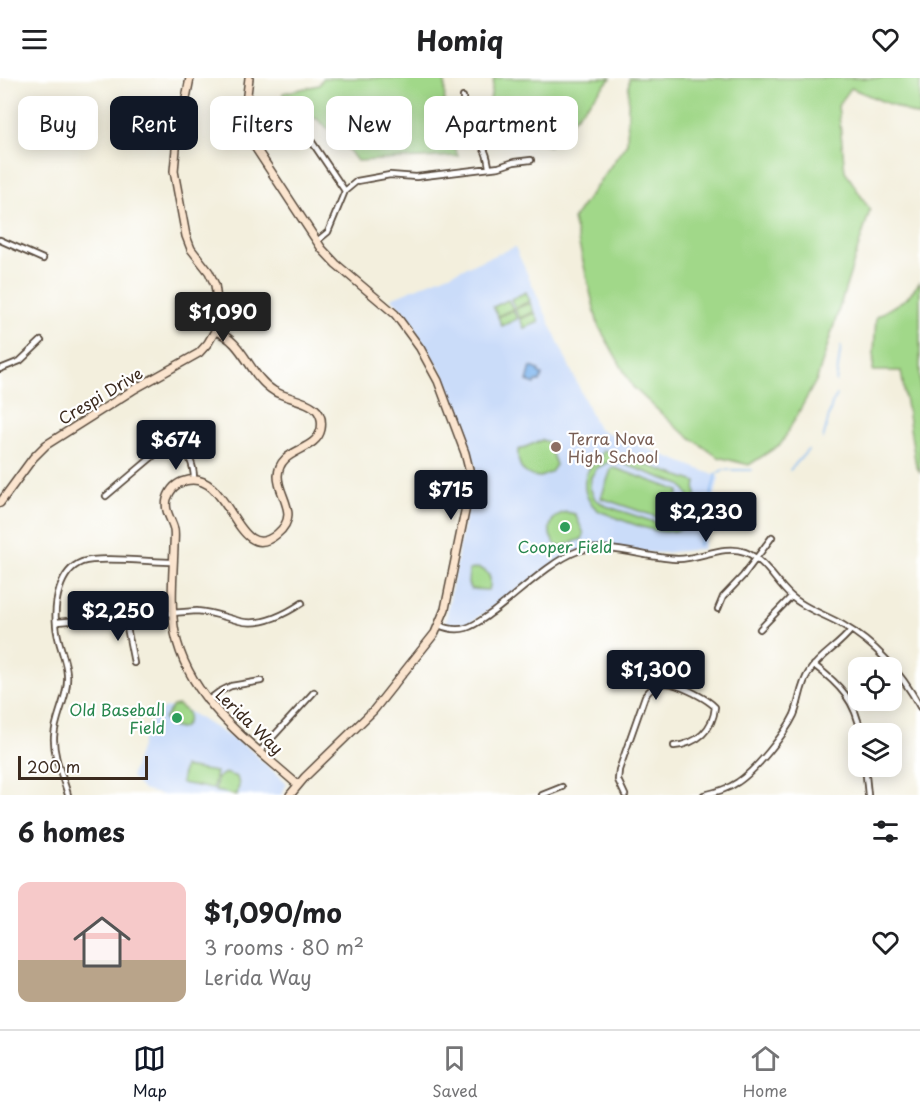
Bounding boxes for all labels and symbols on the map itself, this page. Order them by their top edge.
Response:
pin: $1,090 [174,292,272,343]
street label: Crespi Drive [53,360,147,430]
pin: $674 [140,420,212,471]
place label: Terra Nova High School [568,426,658,468]
marker: Terra Nova High School [549,440,563,454]
pin: $715 [415,470,487,521]
pin: $2,230 [657,492,755,543]
marker: Cooper Field [558,520,572,534]
place label: Cooper Field [518,534,612,558]
pin: $2,250 [69,591,167,642]
pin: $1,300 [607,650,705,701]
street label: Lerida Way [211,682,289,760]
place label: Old Baseball Field [69,697,165,739]
marker: Old Baseball Field [170,711,184,725]
scale bar [18,753,148,780]

